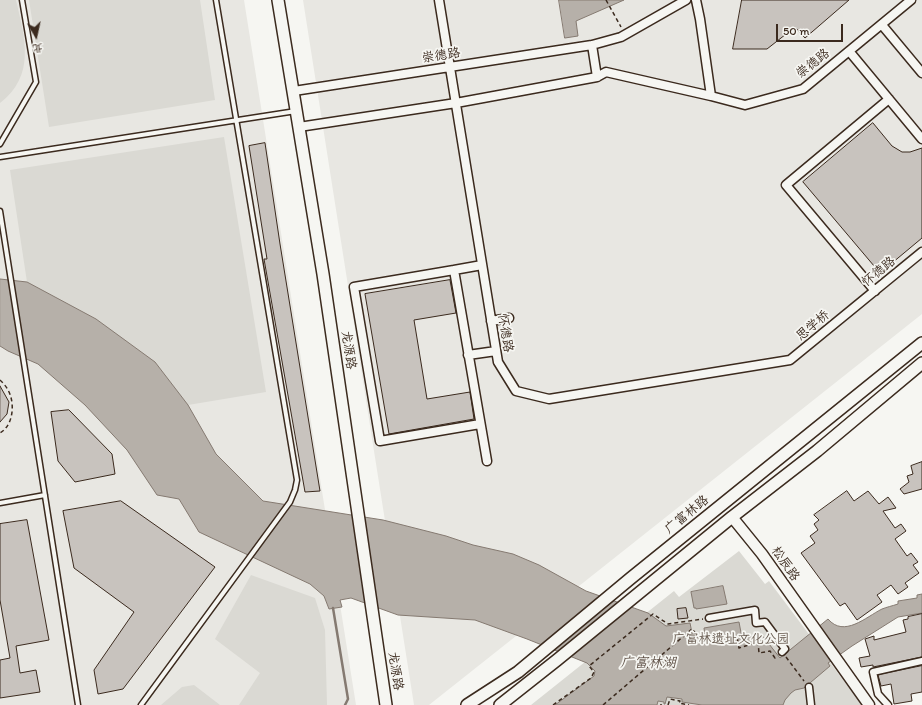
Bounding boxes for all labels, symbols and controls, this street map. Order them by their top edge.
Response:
north arrow [16,16,56,56]
scale bar [778,16,845,42]
text: 50 m [783,24,809,38]
text: 北 [32,41,44,56]
street label: 崇德路 [421,45,461,67]
street label: 崇德路 [793,46,833,82]
street label: 怀德路 [859,254,899,290]
street label: 思学桥 [793,307,833,345]
street label: 怀德路 [494,313,516,353]
street label: 龙源路 [338,330,358,370]
street label: 广富林路 [662,493,712,537]
street label: 松辰路 [767,544,803,584]
park label: 广富林遗址文化公园 [673,632,789,648]
street label: 龙源路 [384,651,406,691]
water label: 广富林湖 [620,655,676,671]

